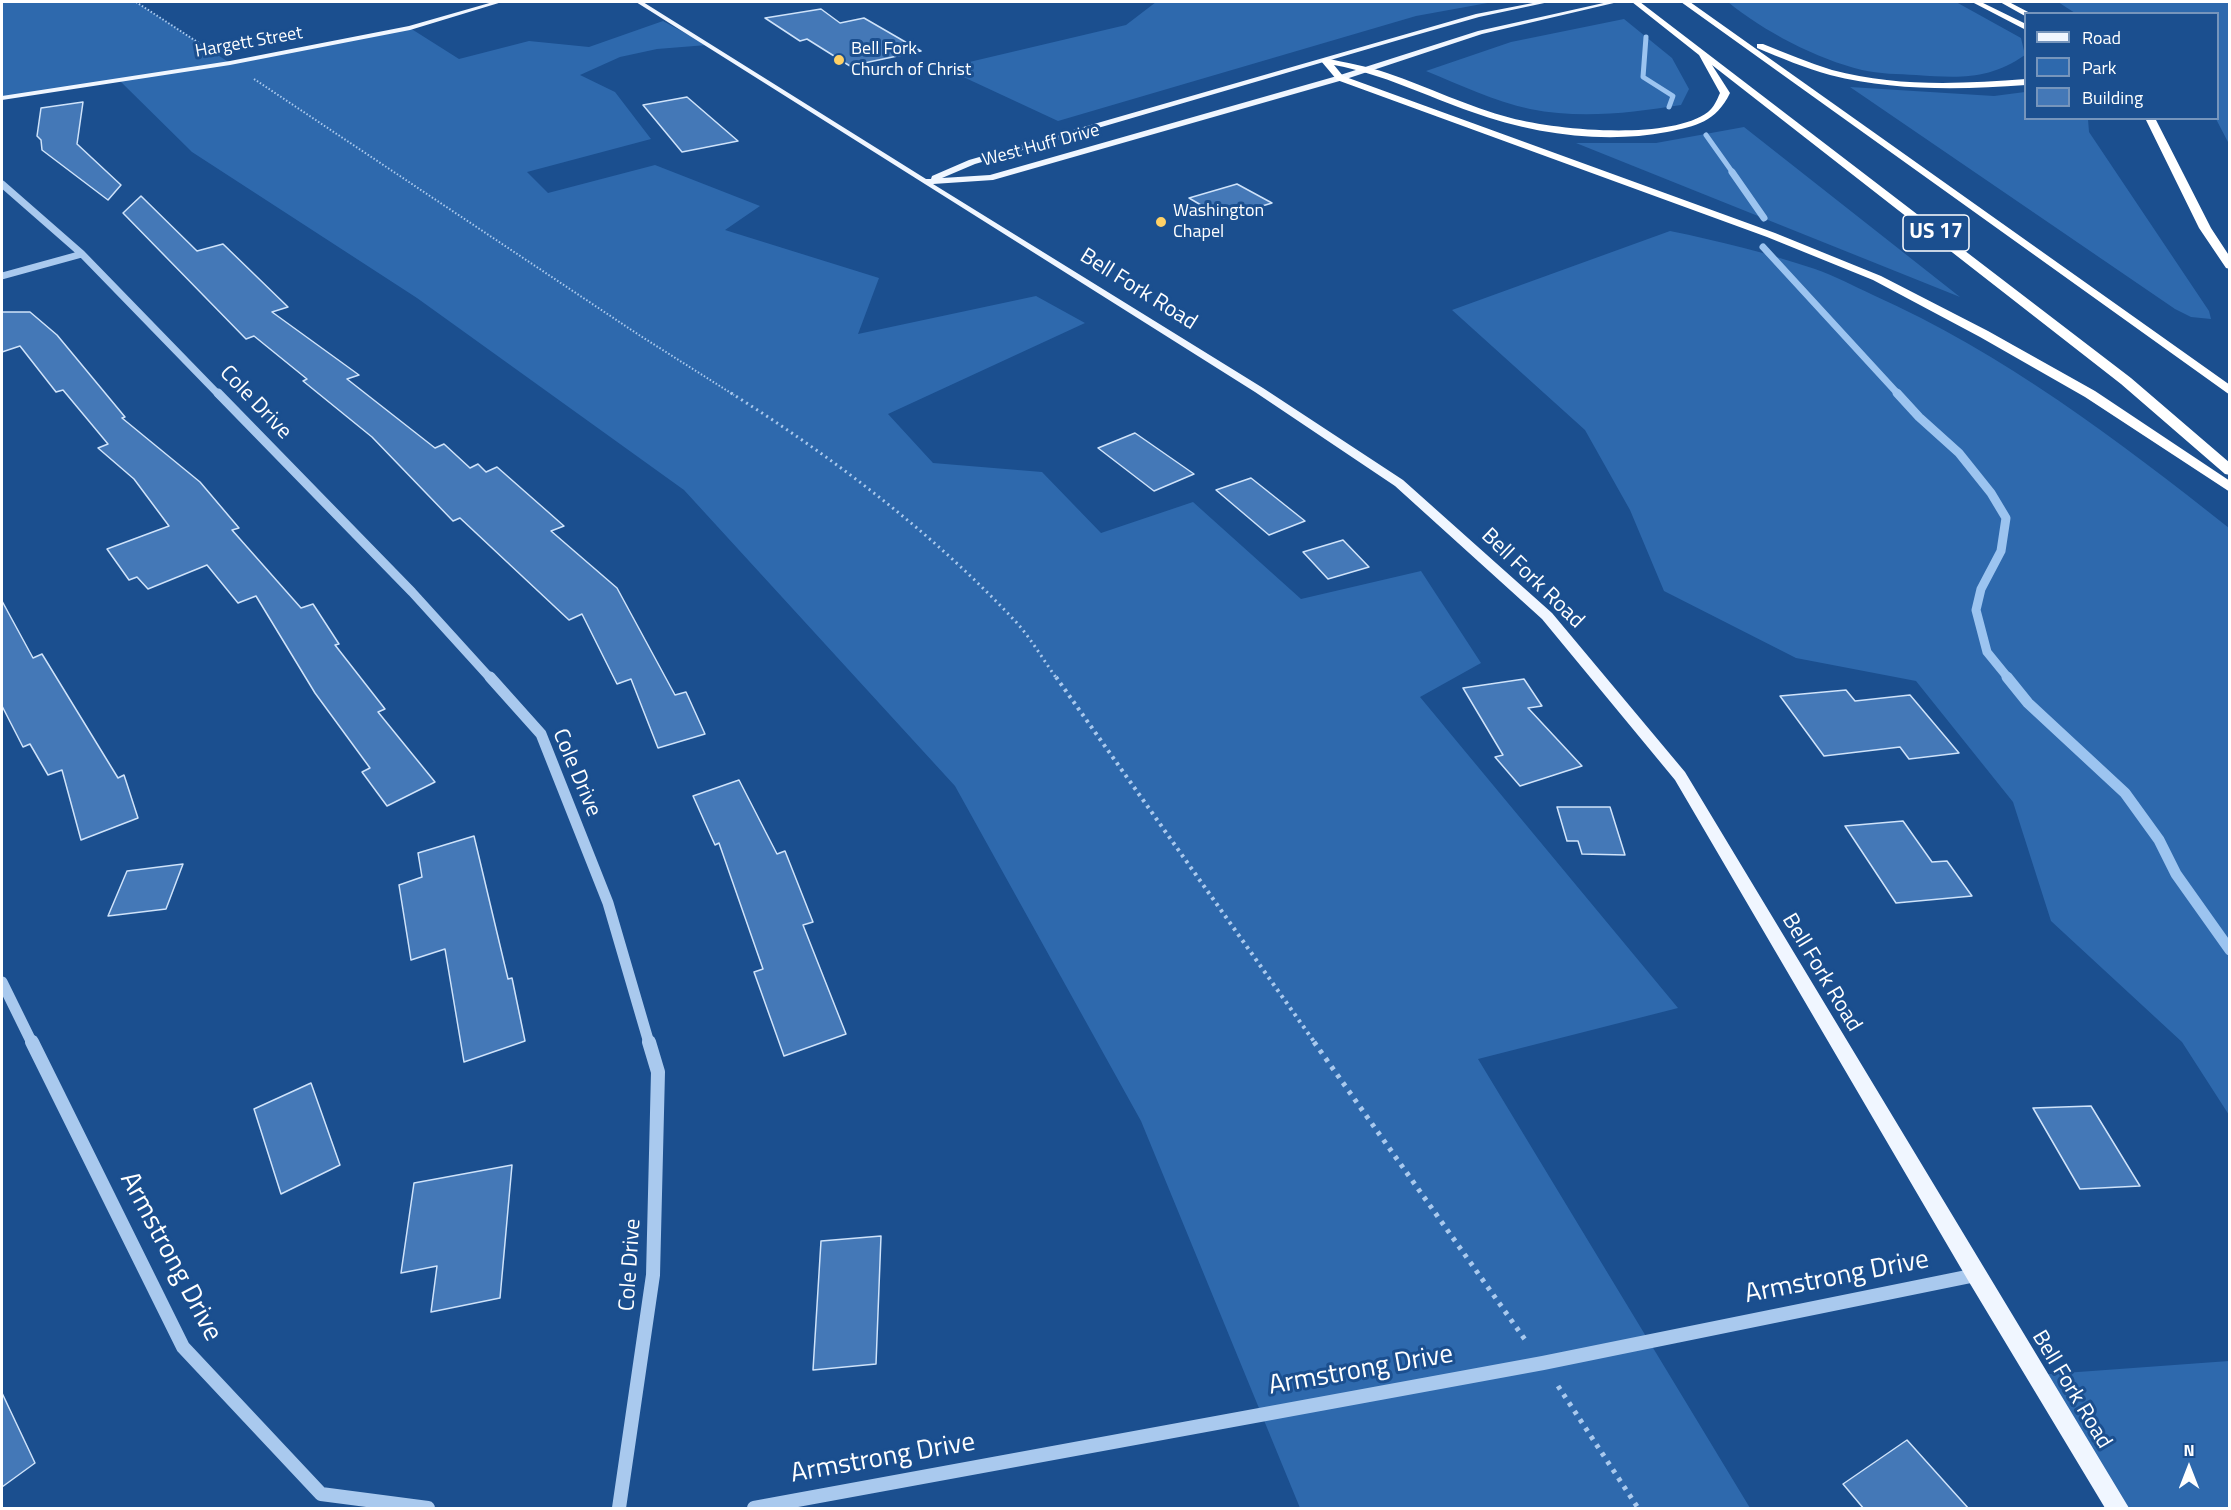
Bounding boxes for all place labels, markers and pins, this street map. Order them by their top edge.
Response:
place label: Bell Fork Church of Christ [851,39,971,82]
marker: Bell Fork Church of Christ [832,53,846,67]
place label: Washington Chapel [1173,201,1264,244]
marker: Washington Chapel [1154,215,1168,229]

